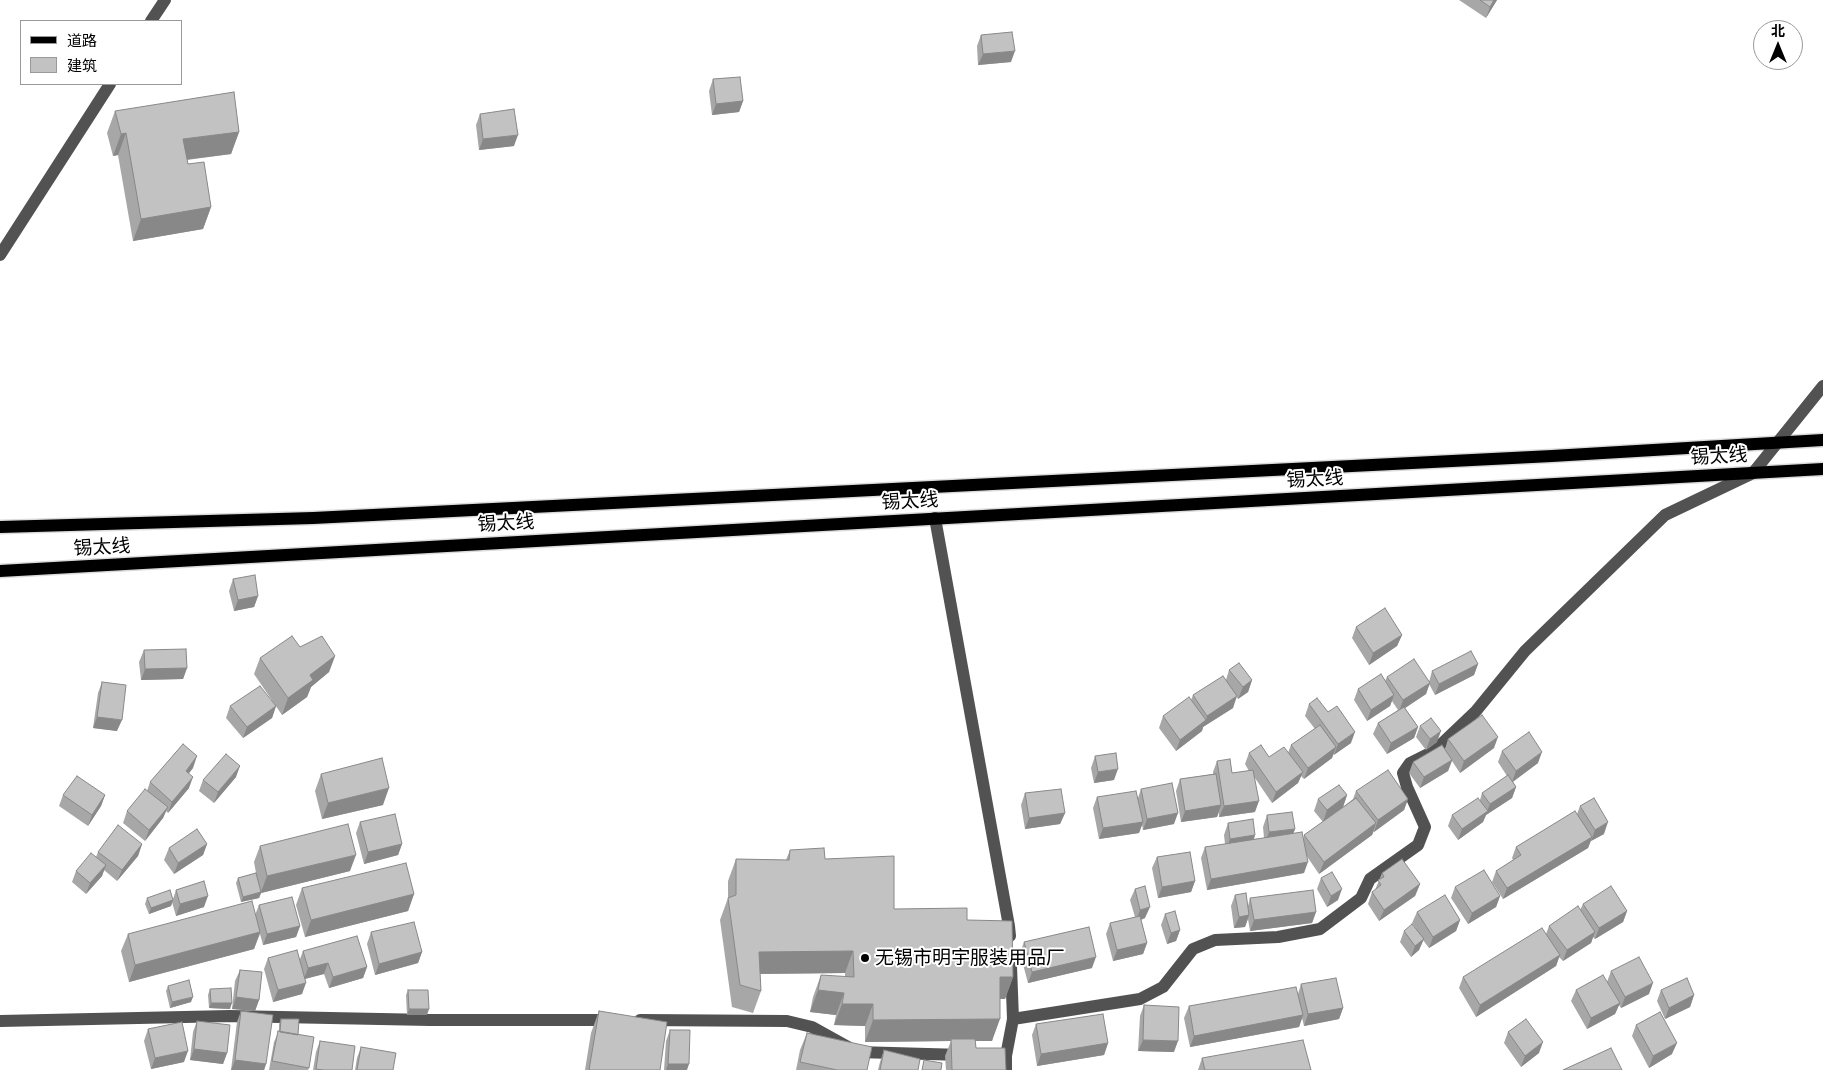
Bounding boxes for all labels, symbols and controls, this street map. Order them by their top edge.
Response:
legend [20,20,182,85]
north arrow [1753,20,1803,70]
text: 北 [1771,22,1785,39]
text: 道路 [67,31,97,49]
text: 建筑 [67,56,97,74]
street label: 锡太线 [1690,443,1748,469]
street label: 锡太线 [1286,466,1344,492]
street label: 锡太线 [881,488,939,514]
street label: 锡太线 [477,510,535,536]
street label: 锡太线 [73,534,131,560]
place label: 无锡市明宇服装用品厂 [875,947,1065,969]
marker: 无锡市明宇服装用品厂 [859,952,871,964]

